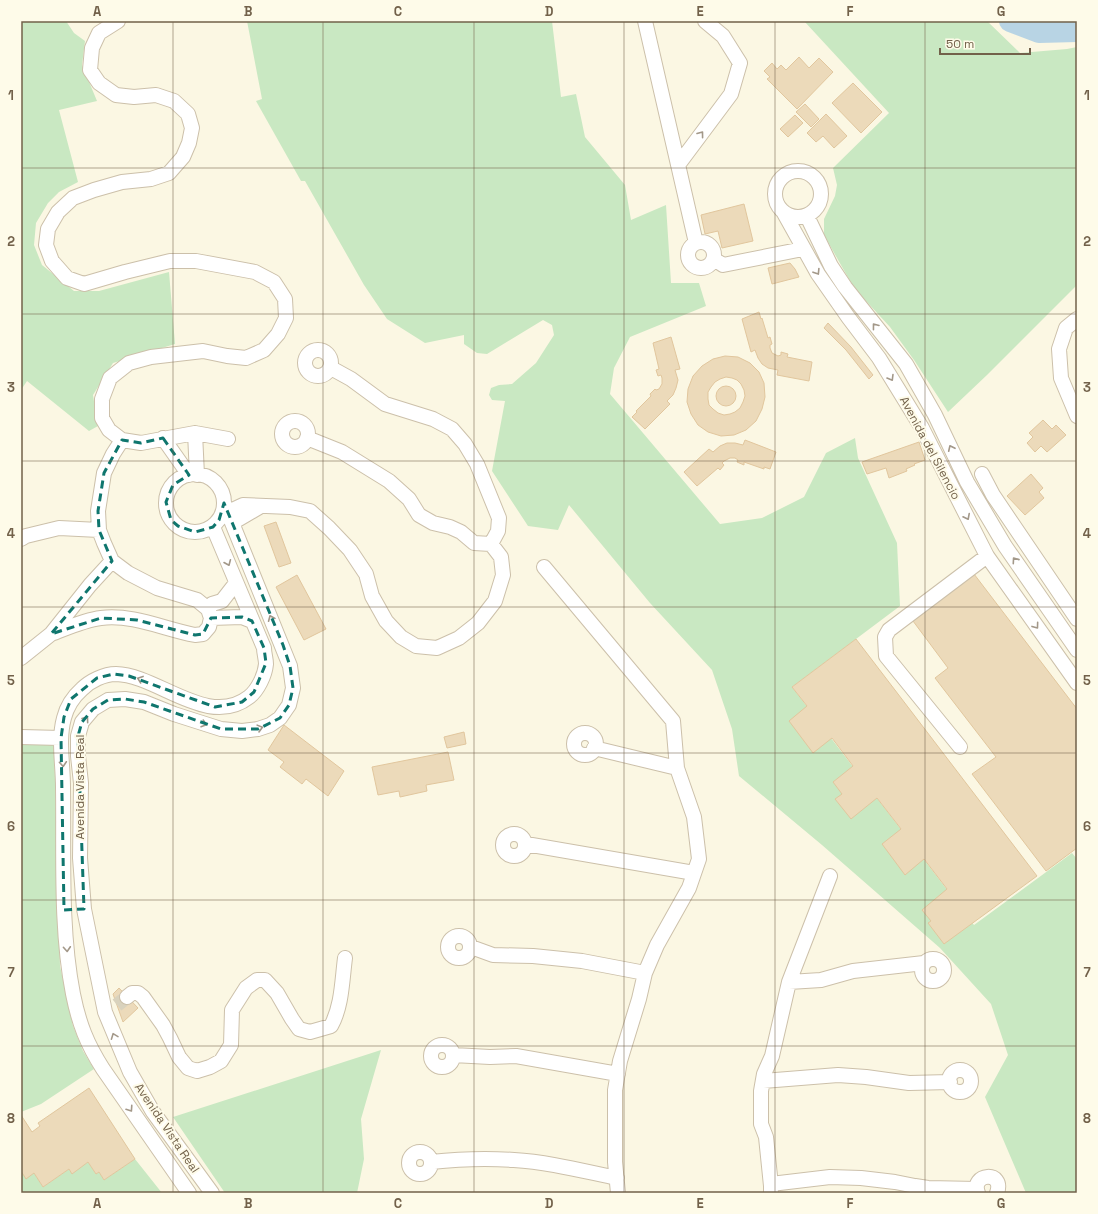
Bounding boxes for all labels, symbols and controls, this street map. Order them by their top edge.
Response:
text: A [93,3,102,20]
text: B [244,3,253,20]
text: C [394,3,402,20]
text: D [545,3,554,20]
text: E [696,3,704,20]
text: F [847,3,854,20]
text: G [997,3,1005,20]
scale bar [940,30,1030,56]
text: 50 m [946,36,974,52]
text: 1 [8,87,14,104]
text: 1 [1084,87,1090,104]
one-way arrow [697,131,704,138]
text: 2 [7,233,15,250]
text: 2 [1083,233,1091,250]
one-way arrow [812,268,819,275]
one-way arrow [873,323,880,330]
one-way arrow [887,374,894,381]
text: 3 [7,379,15,396]
text: 3 [1083,379,1091,396]
street label: Avenida del Silencio [896,394,964,502]
one-way arrow [948,445,956,452]
one-way arrow [962,513,970,520]
text: 4 [7,525,15,542]
text: 4 [1083,525,1091,542]
one-way arrow [223,558,231,566]
one-way arrow [1013,558,1020,565]
one-way arrow [268,614,276,622]
one-way arrow [1031,622,1038,629]
text: 5 [7,672,15,689]
text: 5 [1083,672,1091,689]
one-way arrow [136,676,143,684]
one-way arrow [81,716,88,723]
one-way arrow [201,719,208,728]
one-way arrow [256,724,263,733]
street label: Avenida Vista Real [72,734,88,840]
one-way arrow [58,761,67,767]
text: 6 [7,818,15,835]
text: 6 [1083,818,1091,835]
one-way arrow [63,946,72,952]
text: 7 [7,964,15,981]
text: 7 [1083,964,1091,981]
one-way arrow [111,1033,119,1040]
street label: Avenida Vista Real [131,1080,203,1176]
one-way arrow [126,1105,133,1112]
text: 8 [7,1110,15,1127]
text: 8 [1083,1110,1091,1127]
text: A [93,1195,102,1212]
text: B [244,1195,253,1212]
text: C [394,1195,402,1212]
text: D [545,1195,554,1212]
text: E [696,1195,704,1212]
text: F [847,1195,854,1212]
text: G [997,1195,1005,1212]

